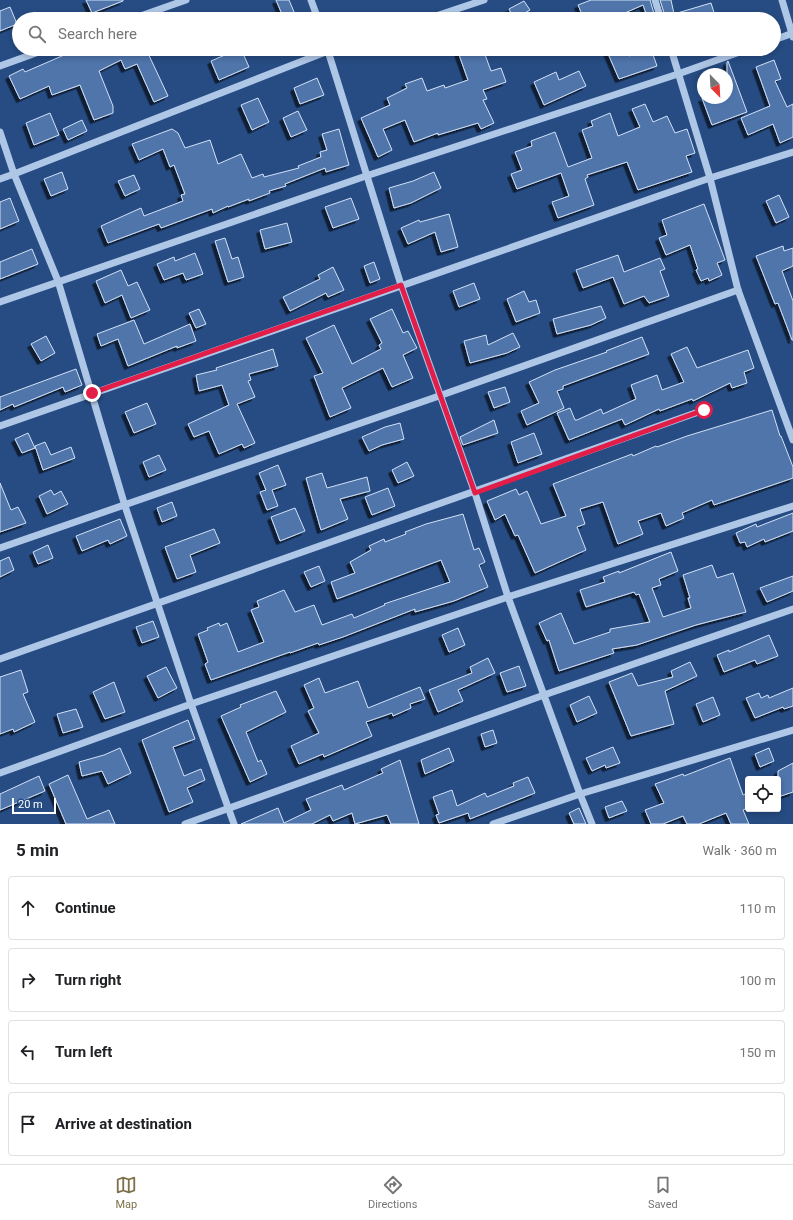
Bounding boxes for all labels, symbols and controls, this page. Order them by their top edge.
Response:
search box [12,12,781,56]
icon: search [26,23,48,45]
text: Search here [58,25,137,43]
north arrow [697,68,733,104]
route end [83,384,101,402]
route start [695,401,713,419]
map controls [745,776,781,812]
button: locate [745,776,781,812]
scale bar [12,796,56,815]
text: 20 m [18,798,43,811]
text: 5 min [16,840,59,860]
text: Walk · 360 m [702,843,777,858]
icon: ahead [17,897,39,919]
text: Continue [55,899,116,917]
text: 110 m [739,901,776,916]
icon: right [17,969,39,991]
text: Turn right [55,971,121,989]
text: 100 m [739,973,776,988]
icon: left [17,1041,39,1063]
text: Turn left [55,1043,112,1061]
text: 150 m [739,1045,776,1060]
icon: arrive [17,1113,39,1135]
text: Arrive at destination [55,1115,192,1133]
tab: Map [115,1174,137,1211]
tab: Directions [368,1174,417,1211]
tab: Saved [648,1174,678,1211]

